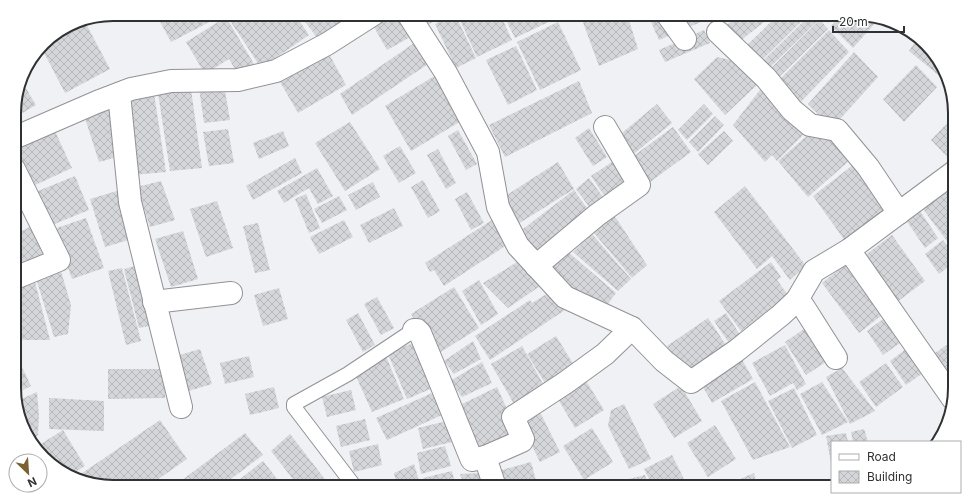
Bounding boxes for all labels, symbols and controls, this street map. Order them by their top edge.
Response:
scale bar [833,8,904,34]
text: 20 m [839,14,868,29]
legend [831,441,961,493]
text: Road [867,449,896,464]
north arrow [8,453,48,493]
text: Building [867,469,912,484]
text: N [25,474,39,490]

